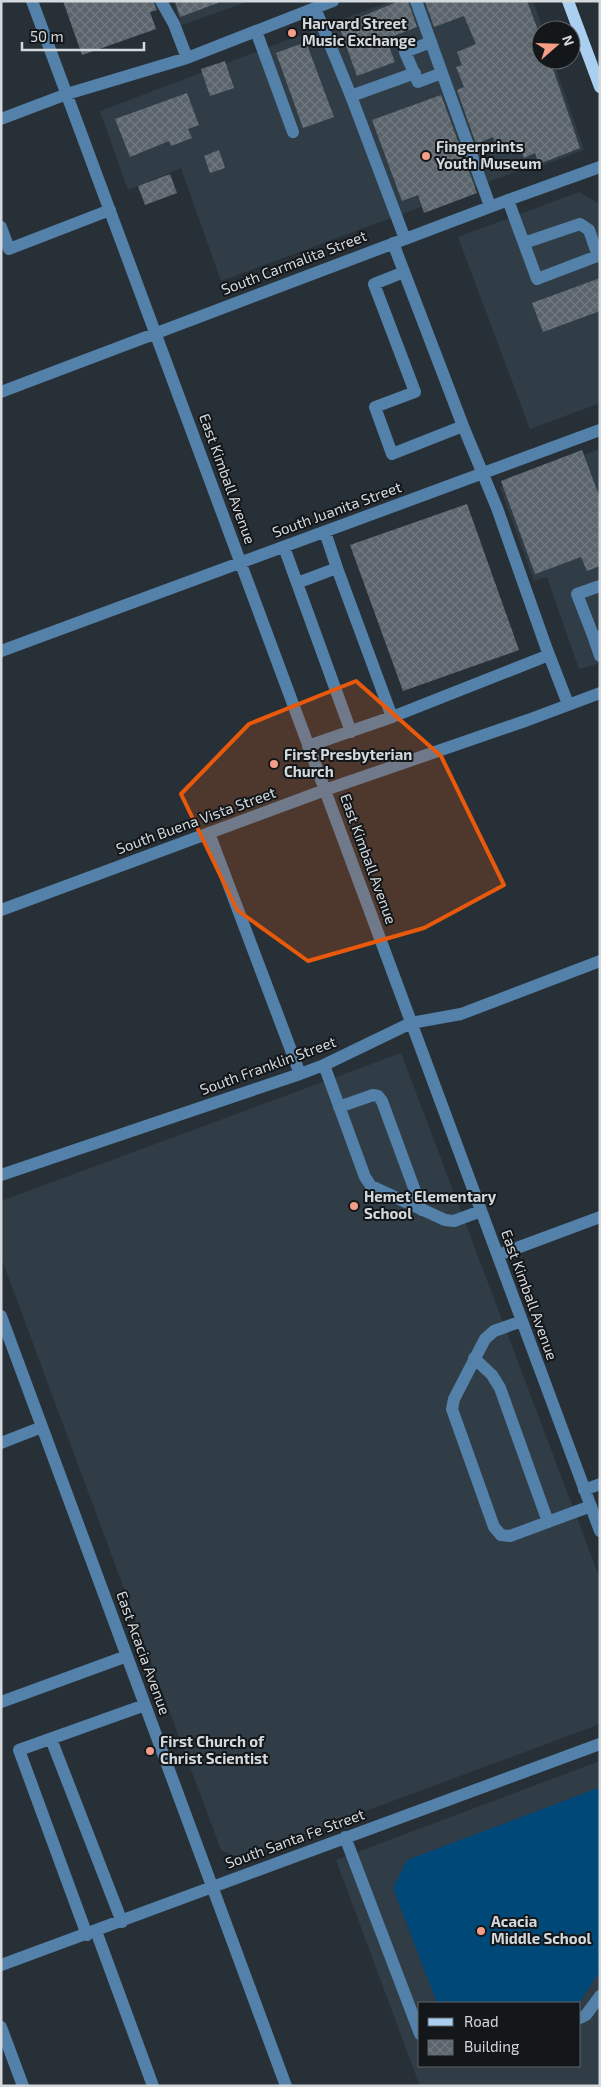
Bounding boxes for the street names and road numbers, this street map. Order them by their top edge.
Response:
street label: South Carmalita Street [218,226,369,298]
street label: East Kimball Avenue [196,411,260,546]
street label: South Juanita Street [270,477,404,541]
street label: South Buena Vista Street [113,783,278,857]
street label: East Kimball Avenue [337,791,401,926]
street label: South Franklin Street [197,1032,338,1098]
street label: East Kimball Avenue [498,1227,562,1362]
street label: East Acacia Avenue [113,1588,175,1717]
street label: South Santa Fe Street [223,1804,367,1872]

